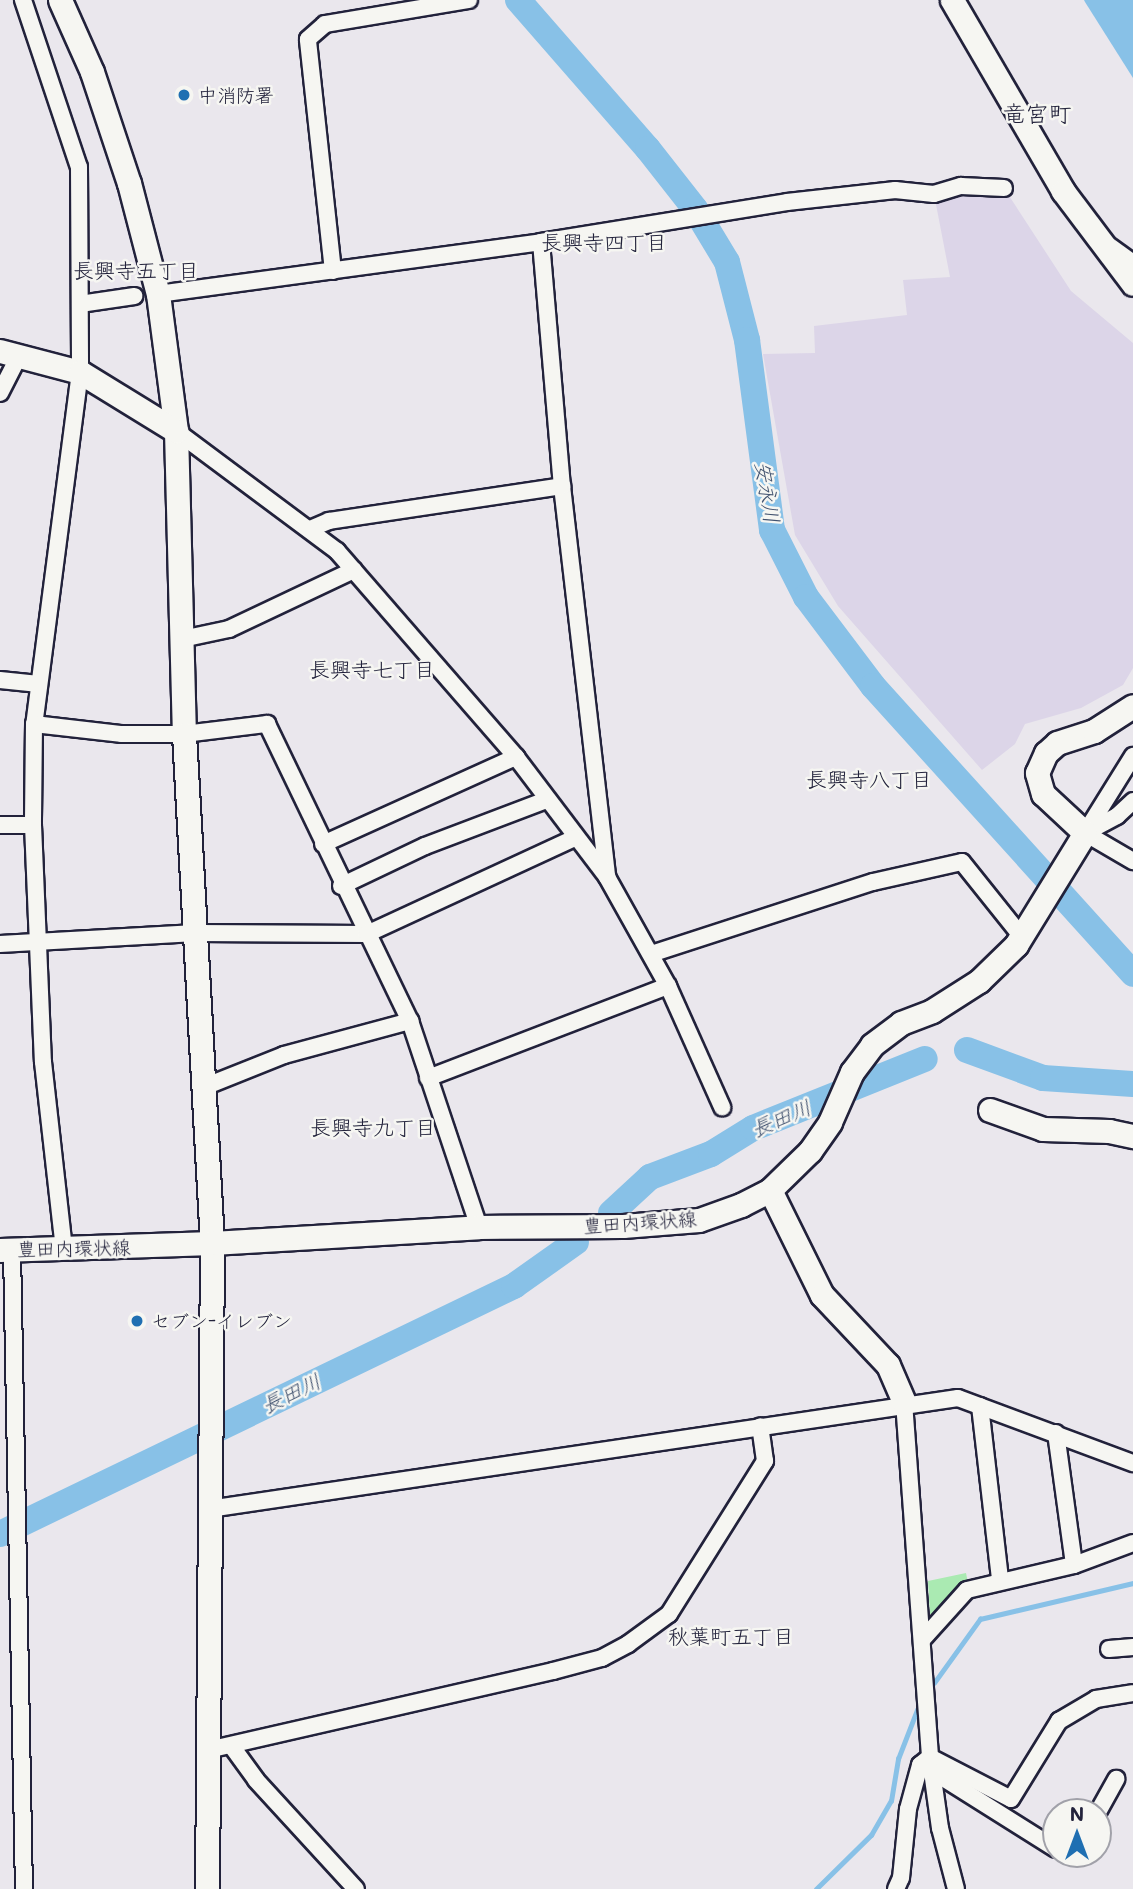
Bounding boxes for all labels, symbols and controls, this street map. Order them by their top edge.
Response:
place label: 中消防署 [198,84,274,106]
marker: 中消防署 [176,87,192,103]
district label: 竜宮町 [1003,99,1071,127]
district label: 長興寺四丁目 [541,229,667,255]
district label: 長興寺五丁目 [73,257,199,283]
water label: 安永川 [751,459,785,525]
district label: 長興寺七丁目 [309,656,435,682]
district label: 長興寺八丁目 [806,766,932,792]
water label: 長田川 [747,1094,815,1142]
district label: 長興寺九丁目 [310,1114,436,1140]
street label: 豊田内環状線 [582,1207,698,1237]
street label: 豊田内環状線 [17,1236,131,1260]
place label: セブン-イレブン [151,1310,292,1332]
marker: セブン-イレブン [129,1313,145,1329]
water label: 長田川 [257,1368,325,1418]
district label: 秋葉町五丁目 [668,1623,794,1649]
north arrow [1042,1798,1112,1868]
text: N [1070,1801,1084,1826]

